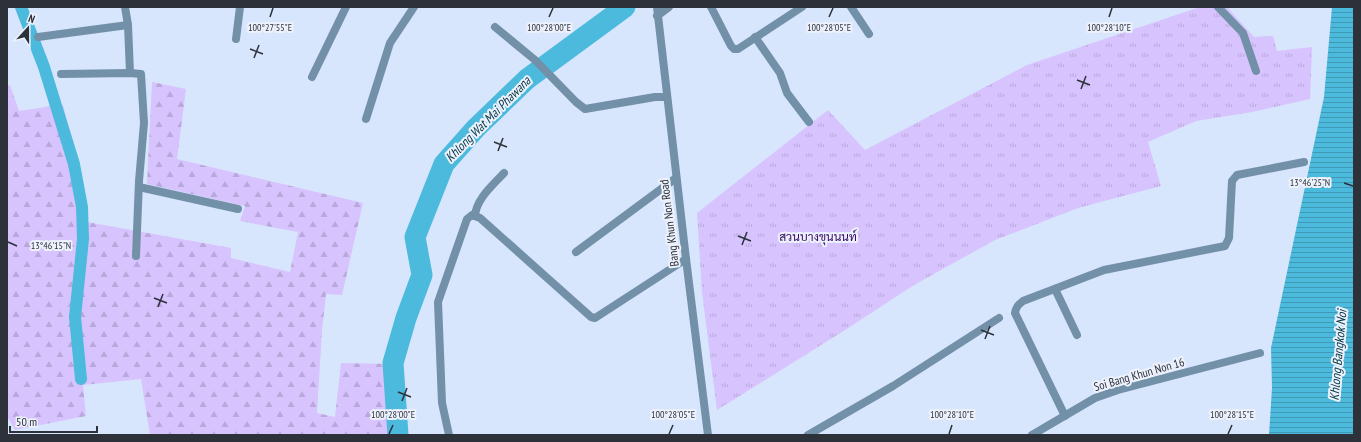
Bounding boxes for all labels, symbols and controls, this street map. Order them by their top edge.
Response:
north arrow [8,8,48,48]
text: N [26,11,37,26]
text: 100°27'55"E [248,21,292,34]
text: 100°28'00"E [527,21,571,34]
text: 100°28'05"E [807,21,851,34]
text: 100°28'10"E [1087,21,1131,34]
water label: Khlong Wat Mai Phawana [442,72,535,165]
text: 13°46'25"N [1290,176,1330,189]
street label: Bang Khun Non Road [656,179,682,267]
park label: สวนบางขุนนนท์ [779,229,857,246]
text: 13°46'15"N [31,239,71,252]
water label: Khlong Bangkok Noi [1326,307,1351,401]
street label: Soi Bang Khun Non 16 [1092,354,1186,394]
scale bar [10,408,97,434]
text: 100°28'00"E [371,408,415,421]
text: 100°28'05"E [651,408,695,421]
text: 100°28'10"E [930,408,974,421]
text: 100°28'15"E [1210,408,1254,421]
text: 50 m [16,414,37,429]

